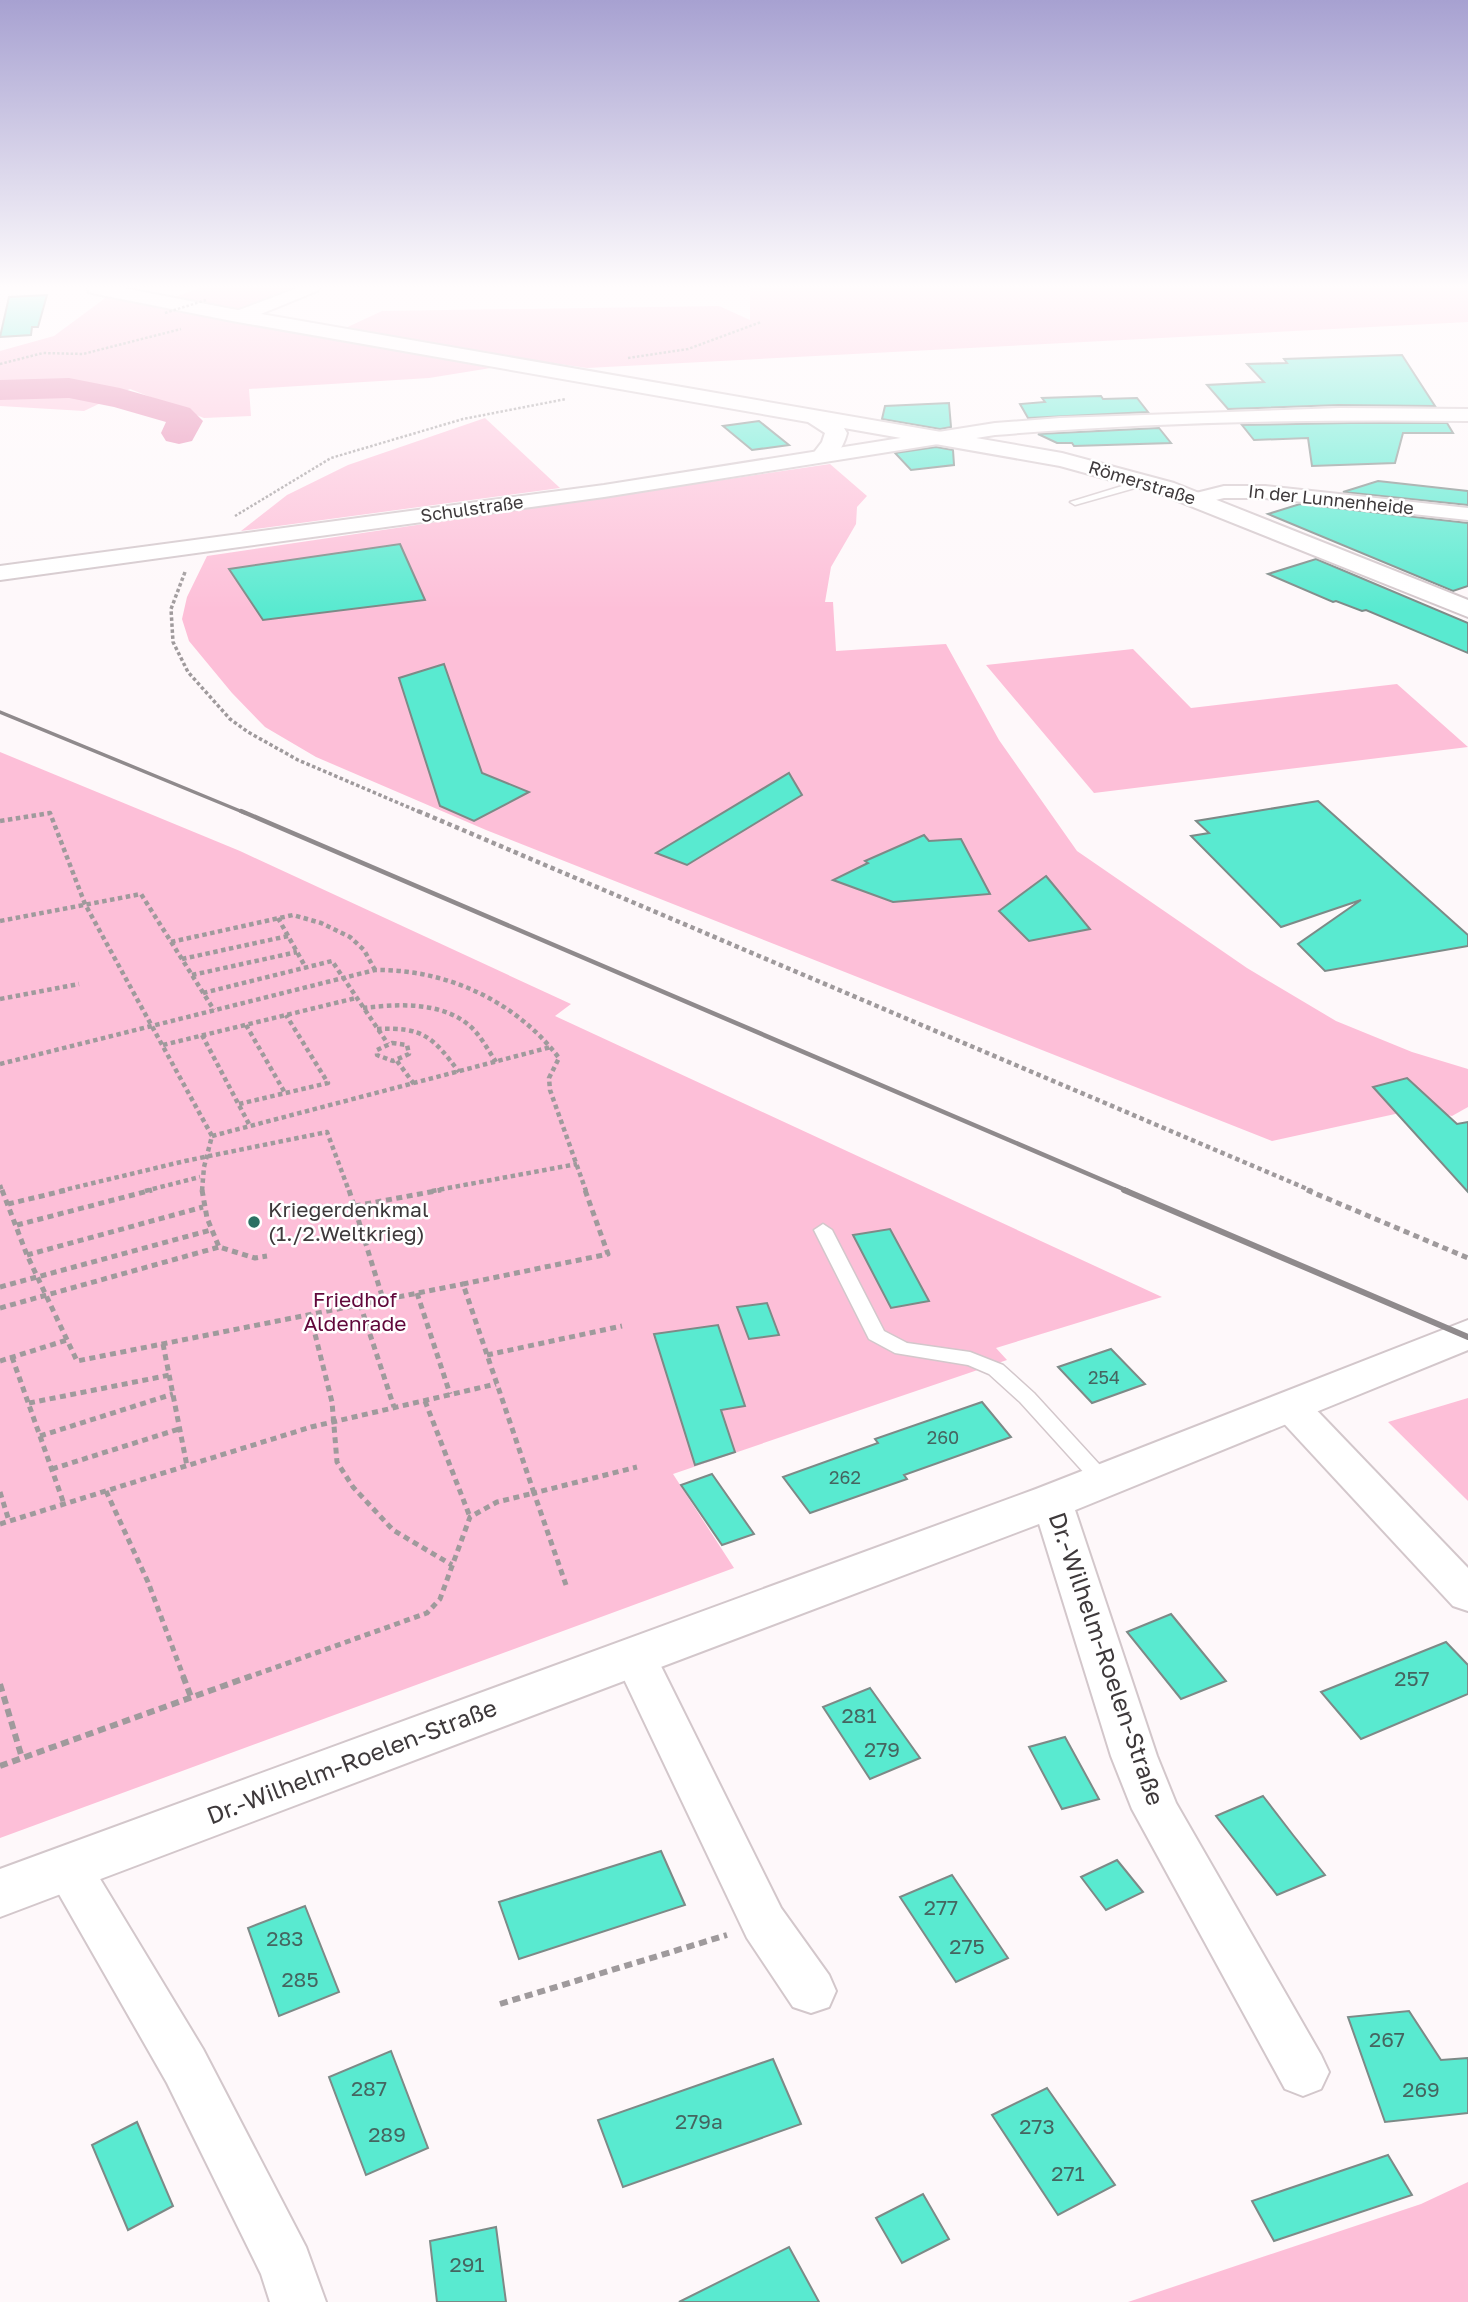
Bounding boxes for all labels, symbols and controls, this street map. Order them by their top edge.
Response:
street label: Römerstraße [1086,455,1199,509]
street label: In der Lunnenheide [1247,479,1415,519]
street label: Schulstraße [419,490,525,526]
place label: Kriegerdenkmal (1./2.Weltkrieg) [268,1196,429,1246]
marker: Kriegerdenkmal (1./2.Weltkrieg) [246,1214,262,1230]
park label: Friedhof Aldenrade [303,1286,407,1336]
house number: 254 [1088,1366,1120,1388]
house number: 260 [927,1426,959,1448]
house number: 262 [829,1466,861,1488]
street label: Dr.-Wilhelm-Roelen-Straße [1044,1508,1171,1809]
house number: 257 [1394,1665,1430,1691]
street label: Dr.-Wilhelm-Roelen-Straße [202,1692,500,1829]
house number: 281 [841,1702,877,1728]
house number: 279 [864,1736,900,1762]
house number: 277 [924,1894,958,1920]
house number: 283 [266,1925,304,1951]
house number: 275 [949,1933,985,1959]
house number: 285 [281,1966,319,1992]
house number: 267 [1369,2026,1405,2052]
house number: 287 [351,2075,387,2101]
house number: 269 [1402,2076,1440,2102]
house number: 279a [675,2108,723,2134]
house number: 273 [1019,2113,1055,2139]
house number: 289 [368,2121,406,2147]
house number: 271 [1051,2160,1085,2186]
house number: 291 [449,2251,485,2277]

